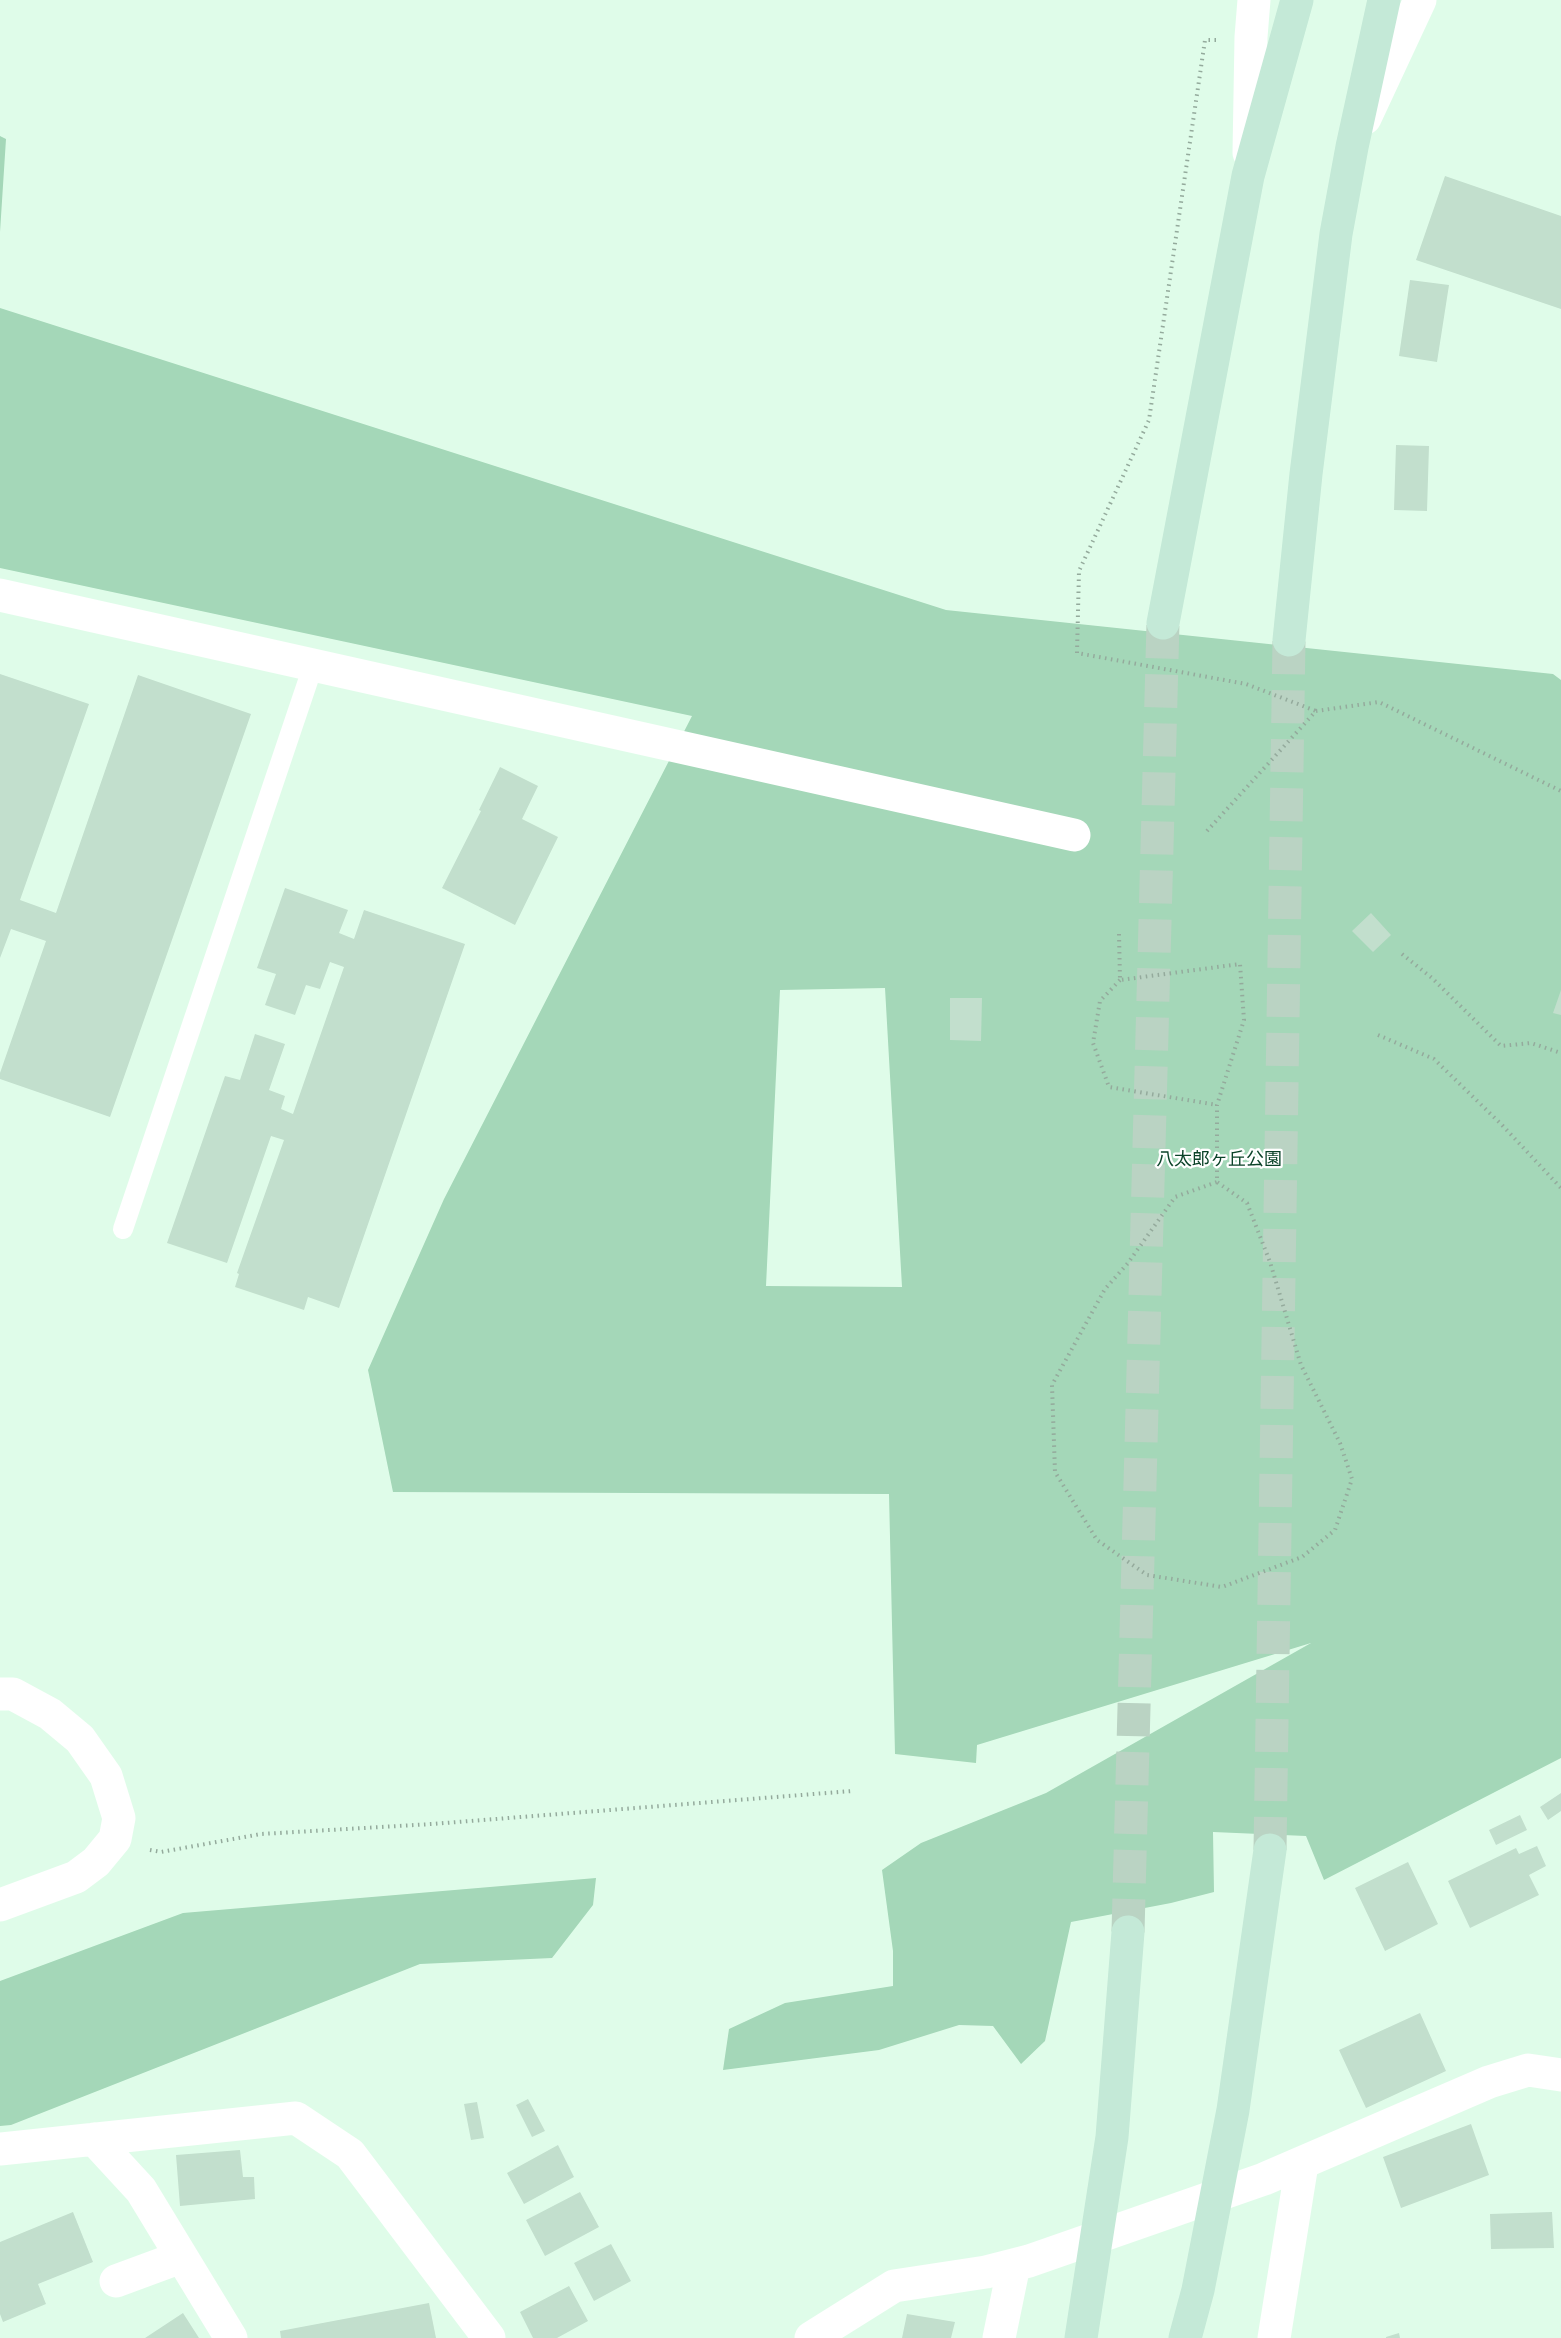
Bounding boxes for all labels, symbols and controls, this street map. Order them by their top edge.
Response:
park label: 八太郎ヶ丘公園 [1156,1149,1282,1171]

